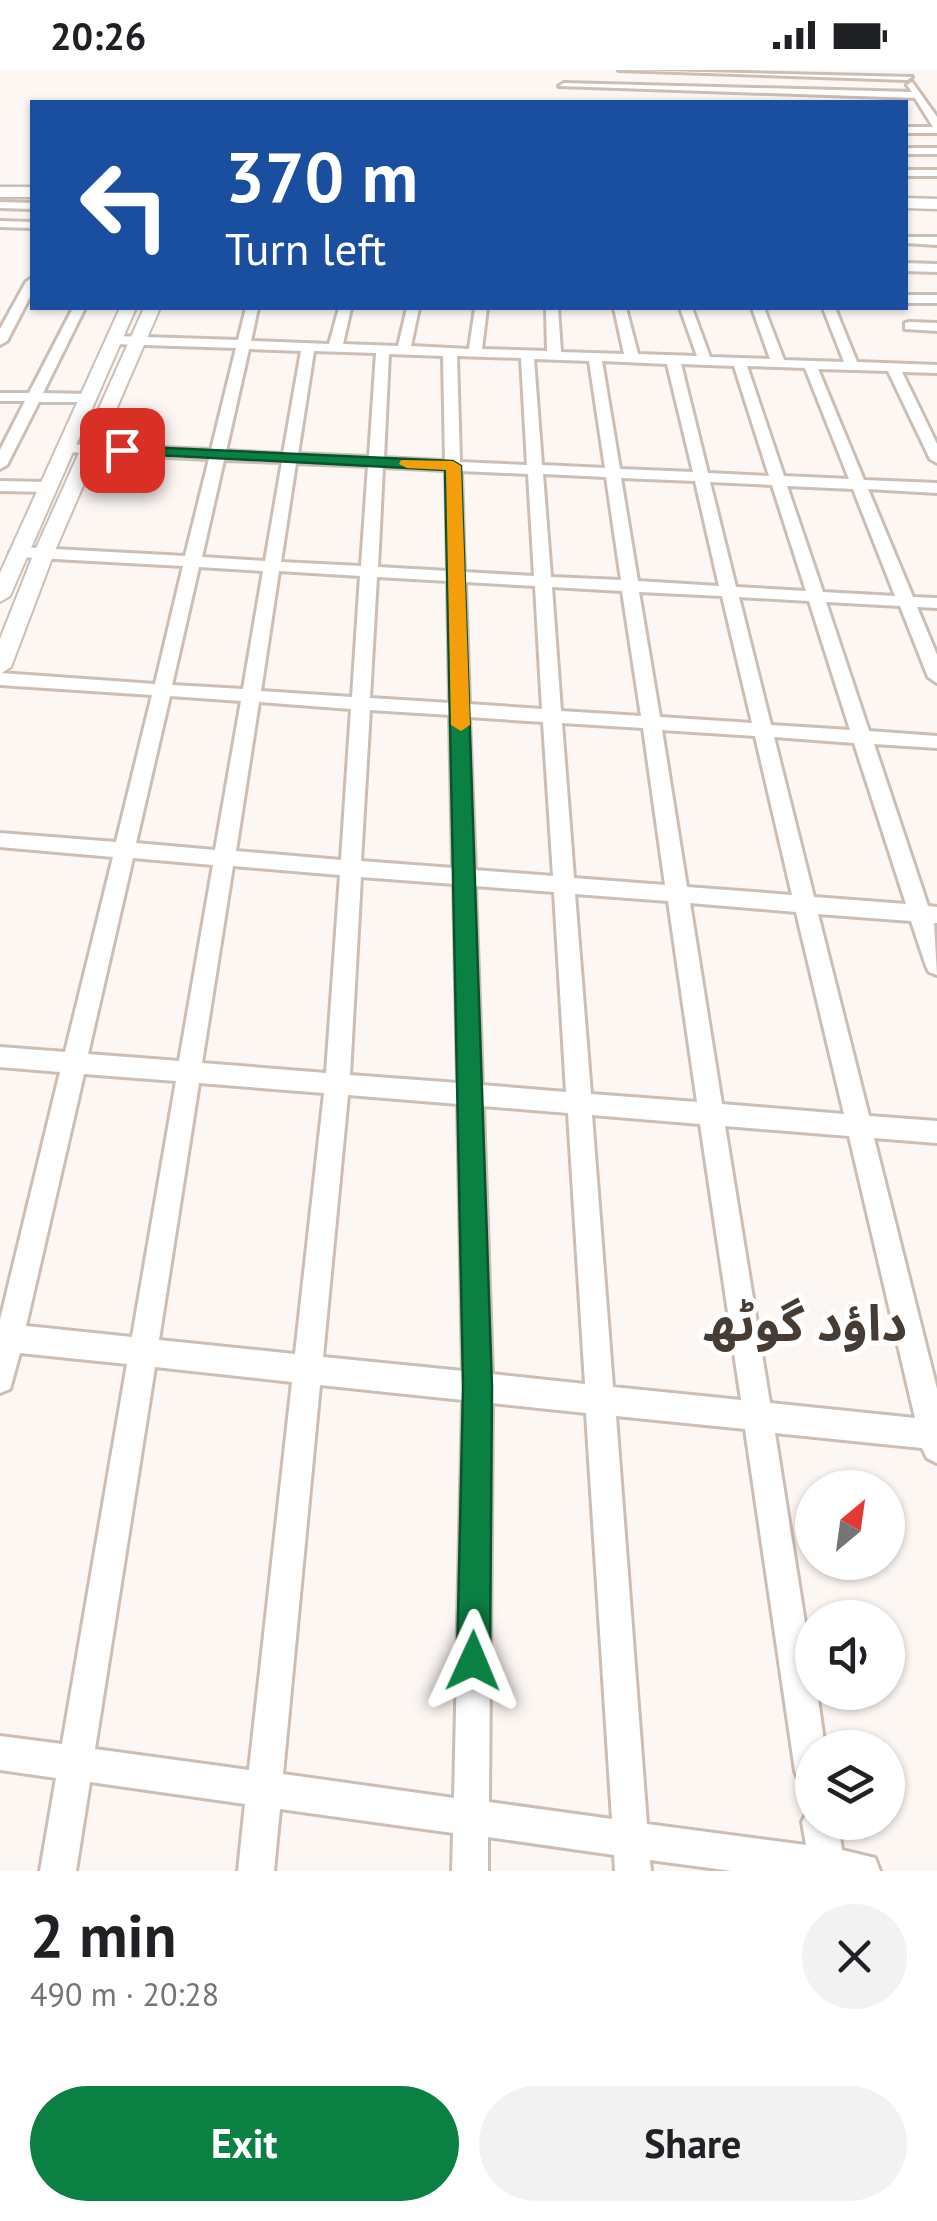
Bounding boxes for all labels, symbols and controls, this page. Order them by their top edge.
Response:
text: 20:26 [50,11,146,60]
text: 370 m [225,131,418,221]
icon: left [60,140,190,270]
text: Turn left [225,219,386,277]
pin [80,408,165,493]
icon: arrive [95,423,150,478]
district label: داؤد گوٹھ [703,1290,907,1355]
north arrow [795,1470,905,1580]
map controls [795,1470,905,1840]
button: sound [795,1600,905,1710]
position arrow [421,1609,525,1713]
button: layers [795,1730,905,1840]
text: 2 min [30,1896,176,1974]
button: close [802,1904,907,2009]
text: 490 m · 20:28 [30,1973,219,2015]
button: Exit [30,2086,459,2201]
button: Share [479,2086,907,2201]

